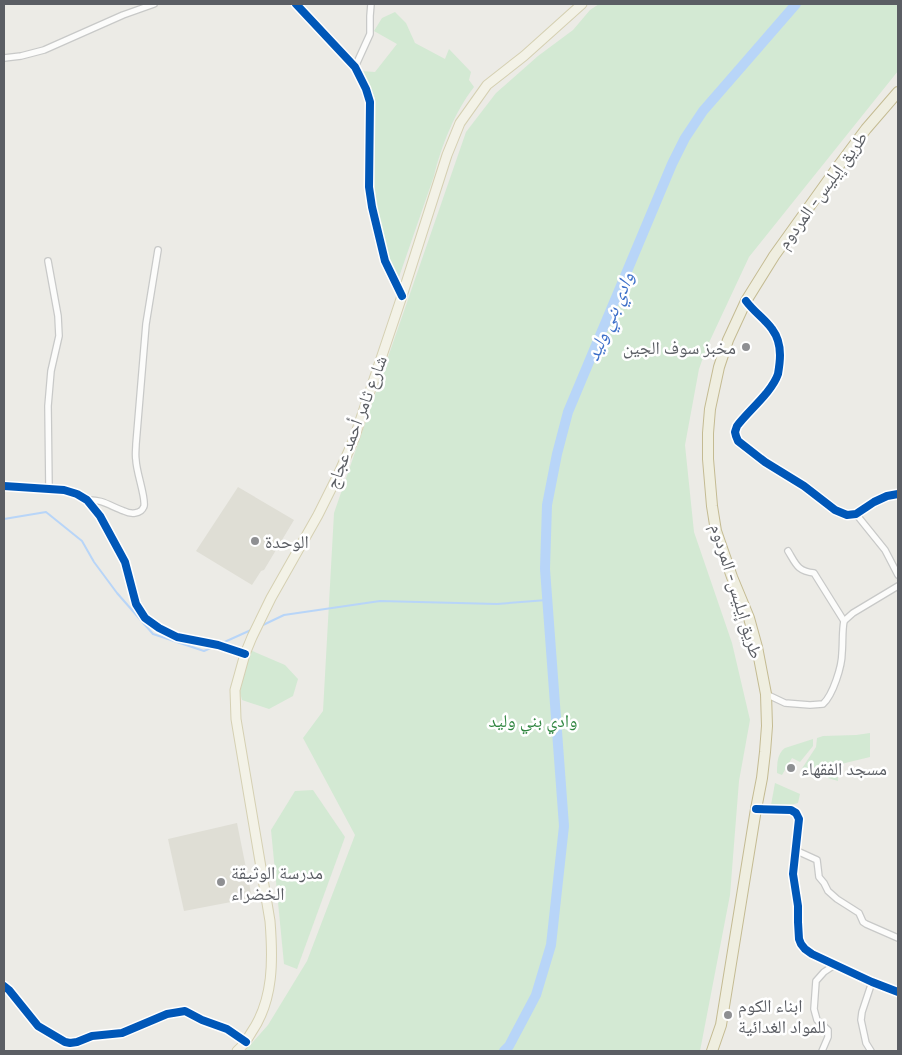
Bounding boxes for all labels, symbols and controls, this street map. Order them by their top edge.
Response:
street label: طريق إيليس- المردوم [770,126,874,254]
water label: وادي بني وليد [577,267,642,366]
place label: مخبز سوف الجين [623,334,736,361]
marker: مخبز سوف الجين [740,341,752,353]
street label: شارع ثامر أحمد عجاج [318,351,394,493]
street label: طريق إيليس- المردوم [704,520,770,662]
place label: الوحدة [265,528,309,555]
marker: الوحدة [249,535,261,547]
park label: وادي بني وليد [488,707,578,735]
place label: مسجد الفقهاء [801,755,887,782]
marker: مسجد الفقهاء [785,762,797,774]
place label: مدرسة الوثيقة الخضراء [231,859,323,907]
marker: مدرسة الوثيقة الخضراء [215,876,227,888]
place label: ابناء الكوم للمواد الغدائية [738,992,826,1040]
marker: ابناء الكوم للمواد الغدائية [722,1009,734,1021]

